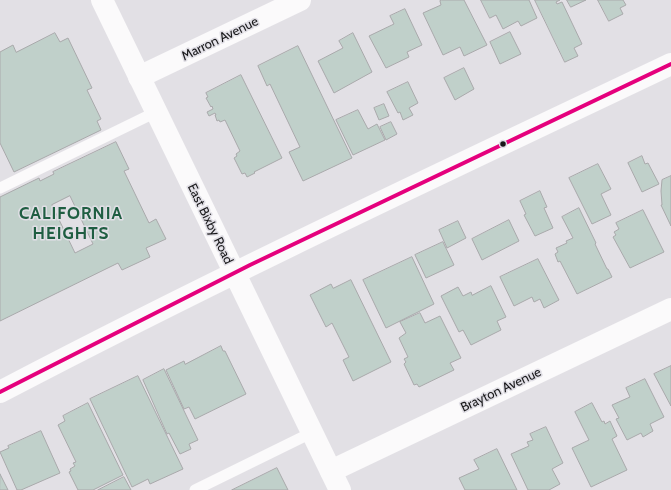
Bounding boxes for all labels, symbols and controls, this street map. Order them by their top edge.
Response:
street label: Marron Avenue [179,14,261,64]
unlabelled marker [498,139,508,149]
street label: East Bixby Road [184,181,236,267]
district label: CALIFORNIA HEIGHTS [19,204,123,244]
street label: Brayton Avenue [458,365,544,415]

